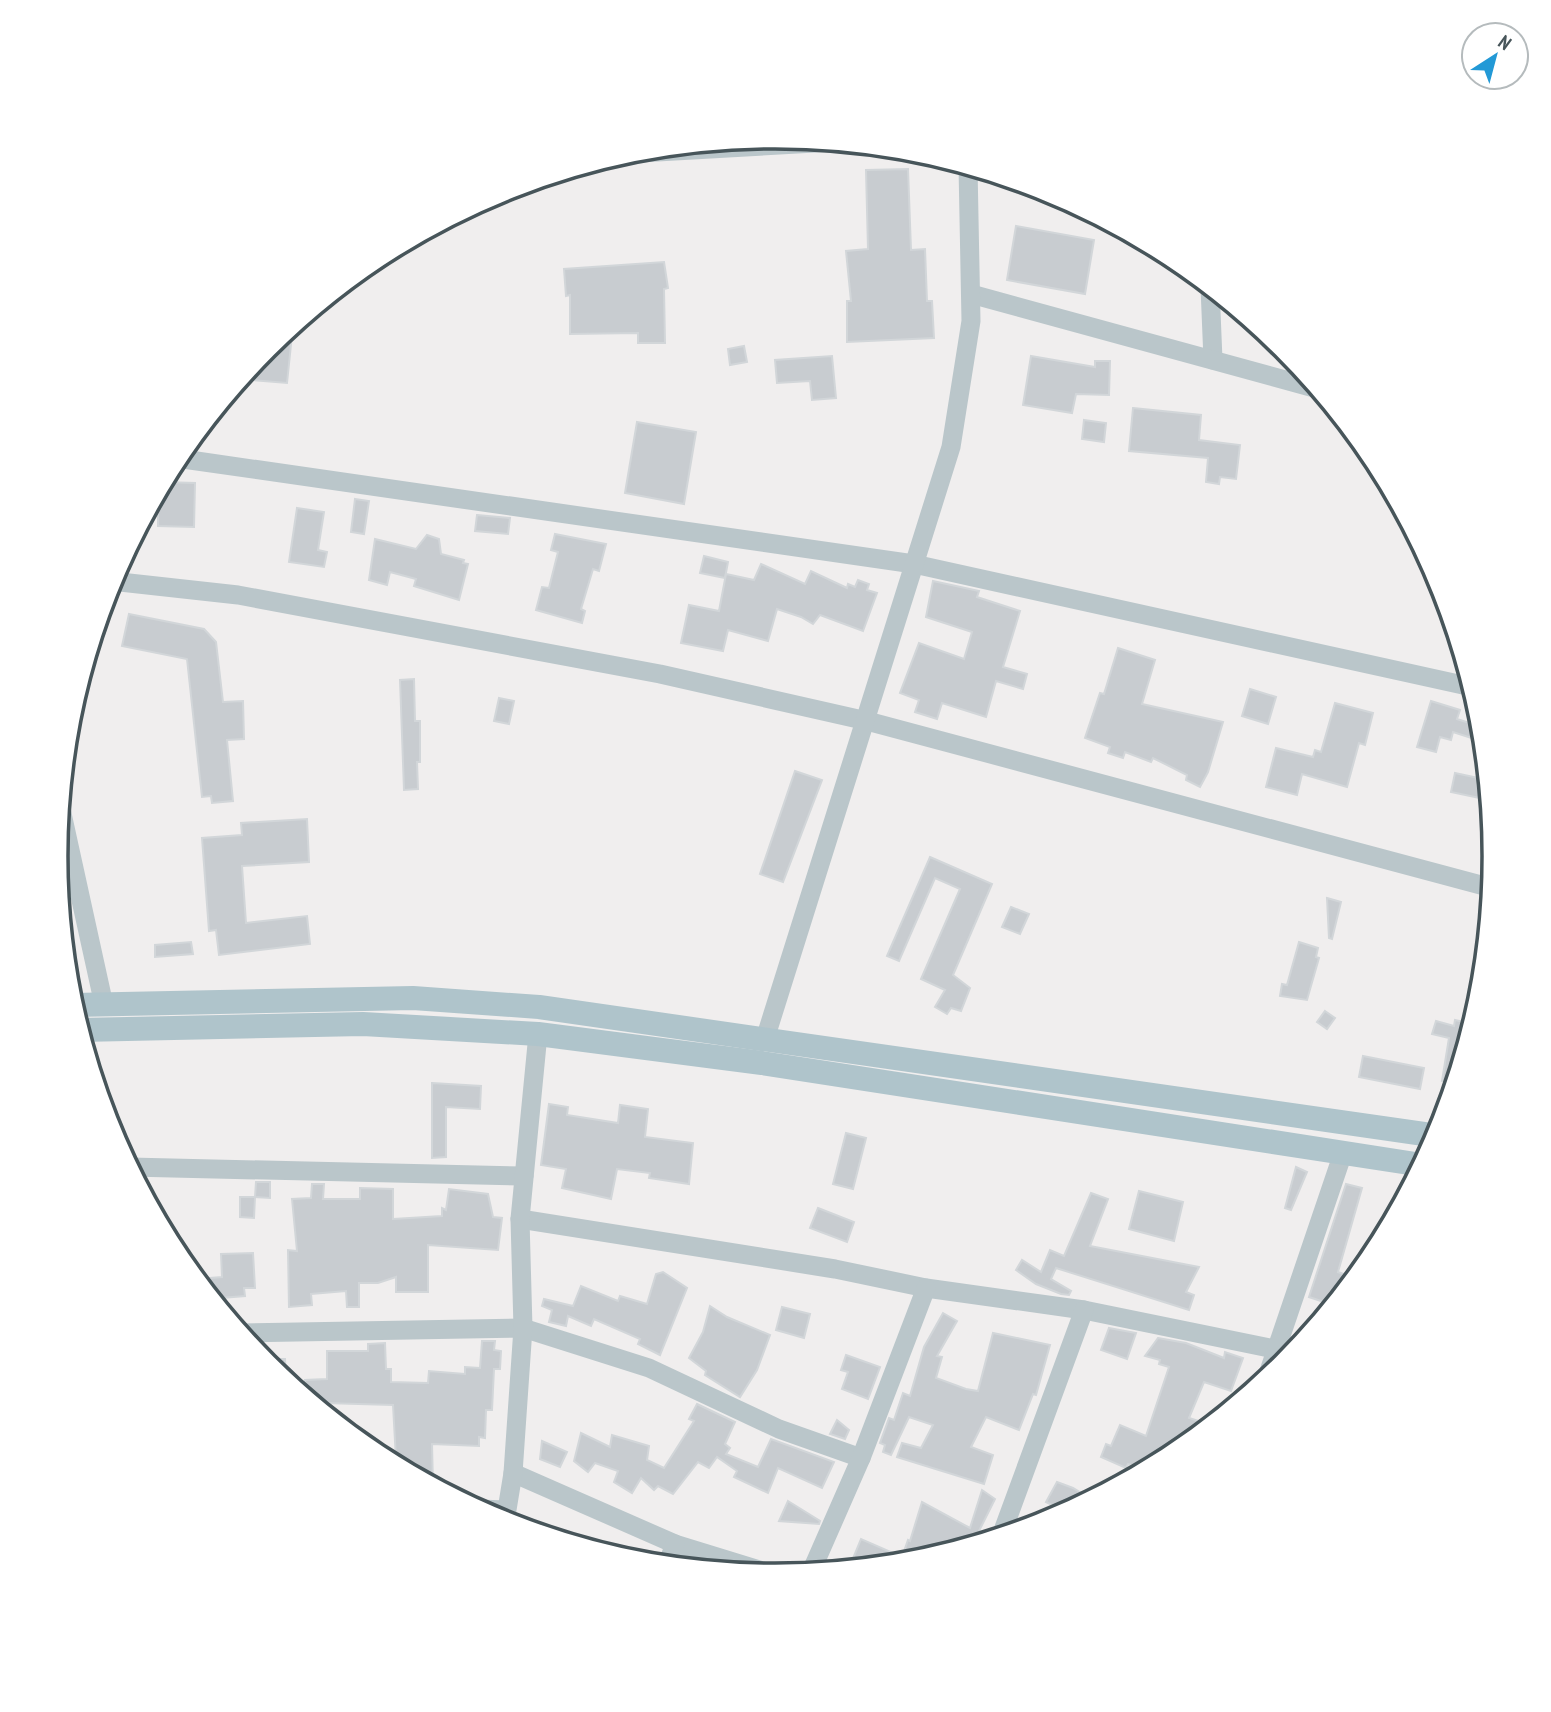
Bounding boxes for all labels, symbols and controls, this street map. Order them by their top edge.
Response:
north arrow [1460,21,1530,91]
text: N [1494,30,1516,55]

